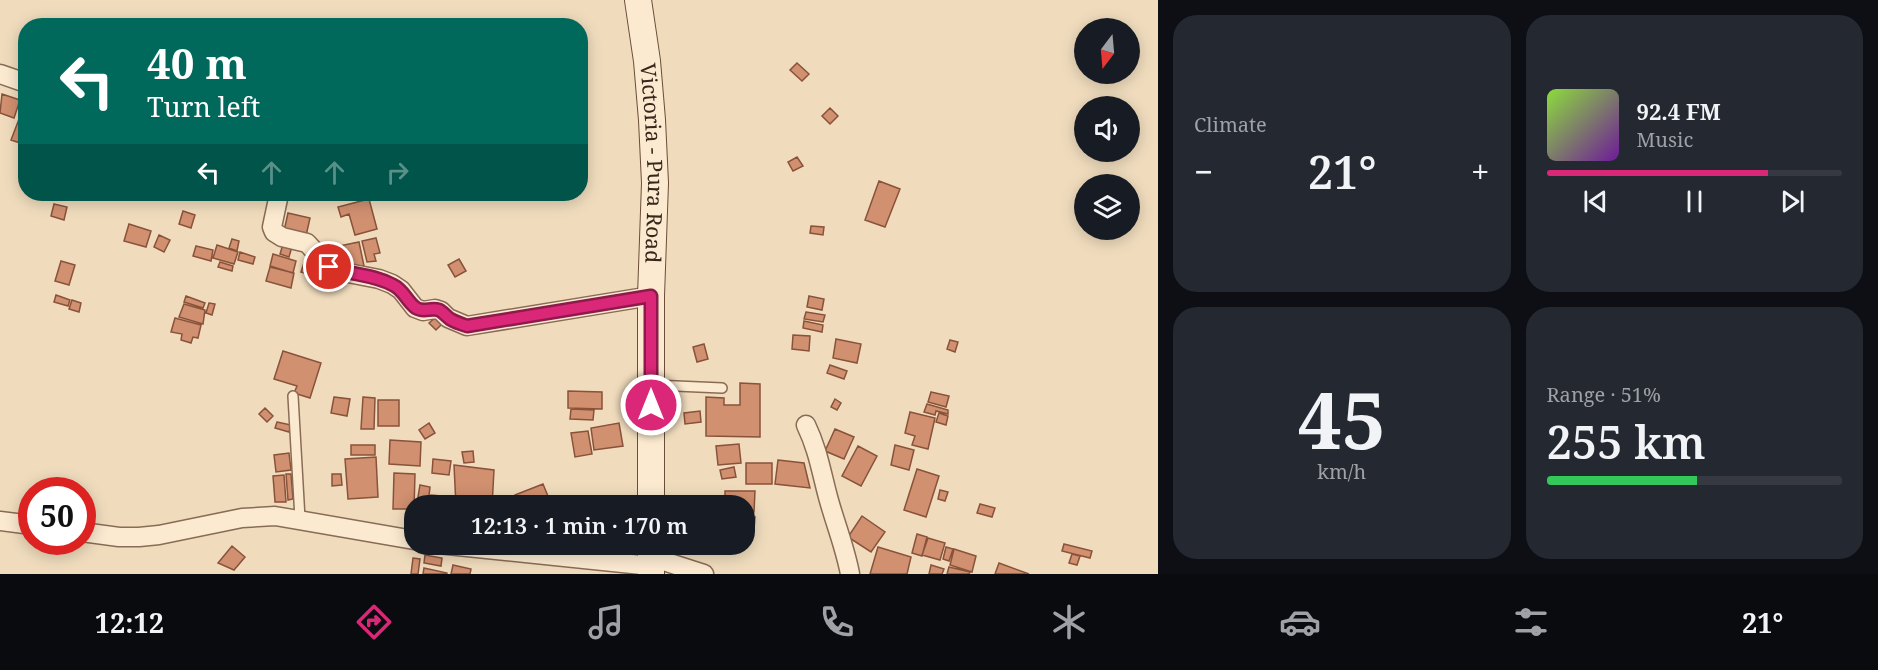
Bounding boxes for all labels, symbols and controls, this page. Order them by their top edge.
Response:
north arrow [1074,18,1140,84]
map controls [1074,18,1140,240]
text: 40 m [147,34,247,91]
icon: left [48,42,126,120]
street label: Victoria - Pura Road [634,62,670,264]
text: Turn left [147,88,260,125]
button: sound [1074,96,1140,162]
text: 92.4 FM [1637,96,1721,126]
text: Climate [1194,111,1267,138]
text: Music [1637,126,1693,153]
text: 21° [1308,141,1376,202]
text: − [1194,149,1213,194]
text: + [1471,149,1489,194]
icon: left [192,156,225,189]
icon: ahead [255,156,288,189]
icon: ahead [318,156,351,189]
icon: right [381,156,414,189]
button: layers [1074,174,1140,240]
icon: previous [1579,185,1612,218]
icon: pause [1678,185,1711,218]
icon: next [1776,185,1809,218]
pin [303,241,354,292]
icon: arrive [312,250,345,283]
text: 45 [1298,366,1386,472]
position arrow [619,373,683,437]
text: Range · 51% [1547,381,1661,408]
text: 255 km [1547,411,1706,472]
text: km/h [1317,458,1366,485]
speed limit sign: 50 [18,477,96,555]
text: 12:13 · 1 min · 170 m [471,510,688,540]
icon: directions [353,601,395,643]
icon: music [585,601,627,643]
icon: phone [816,601,858,643]
icon: climate [1048,601,1090,643]
icon: car [1279,601,1321,643]
icon: filters [1510,601,1552,643]
text: 12:12 [95,604,164,641]
text: 21° [1742,604,1783,641]

